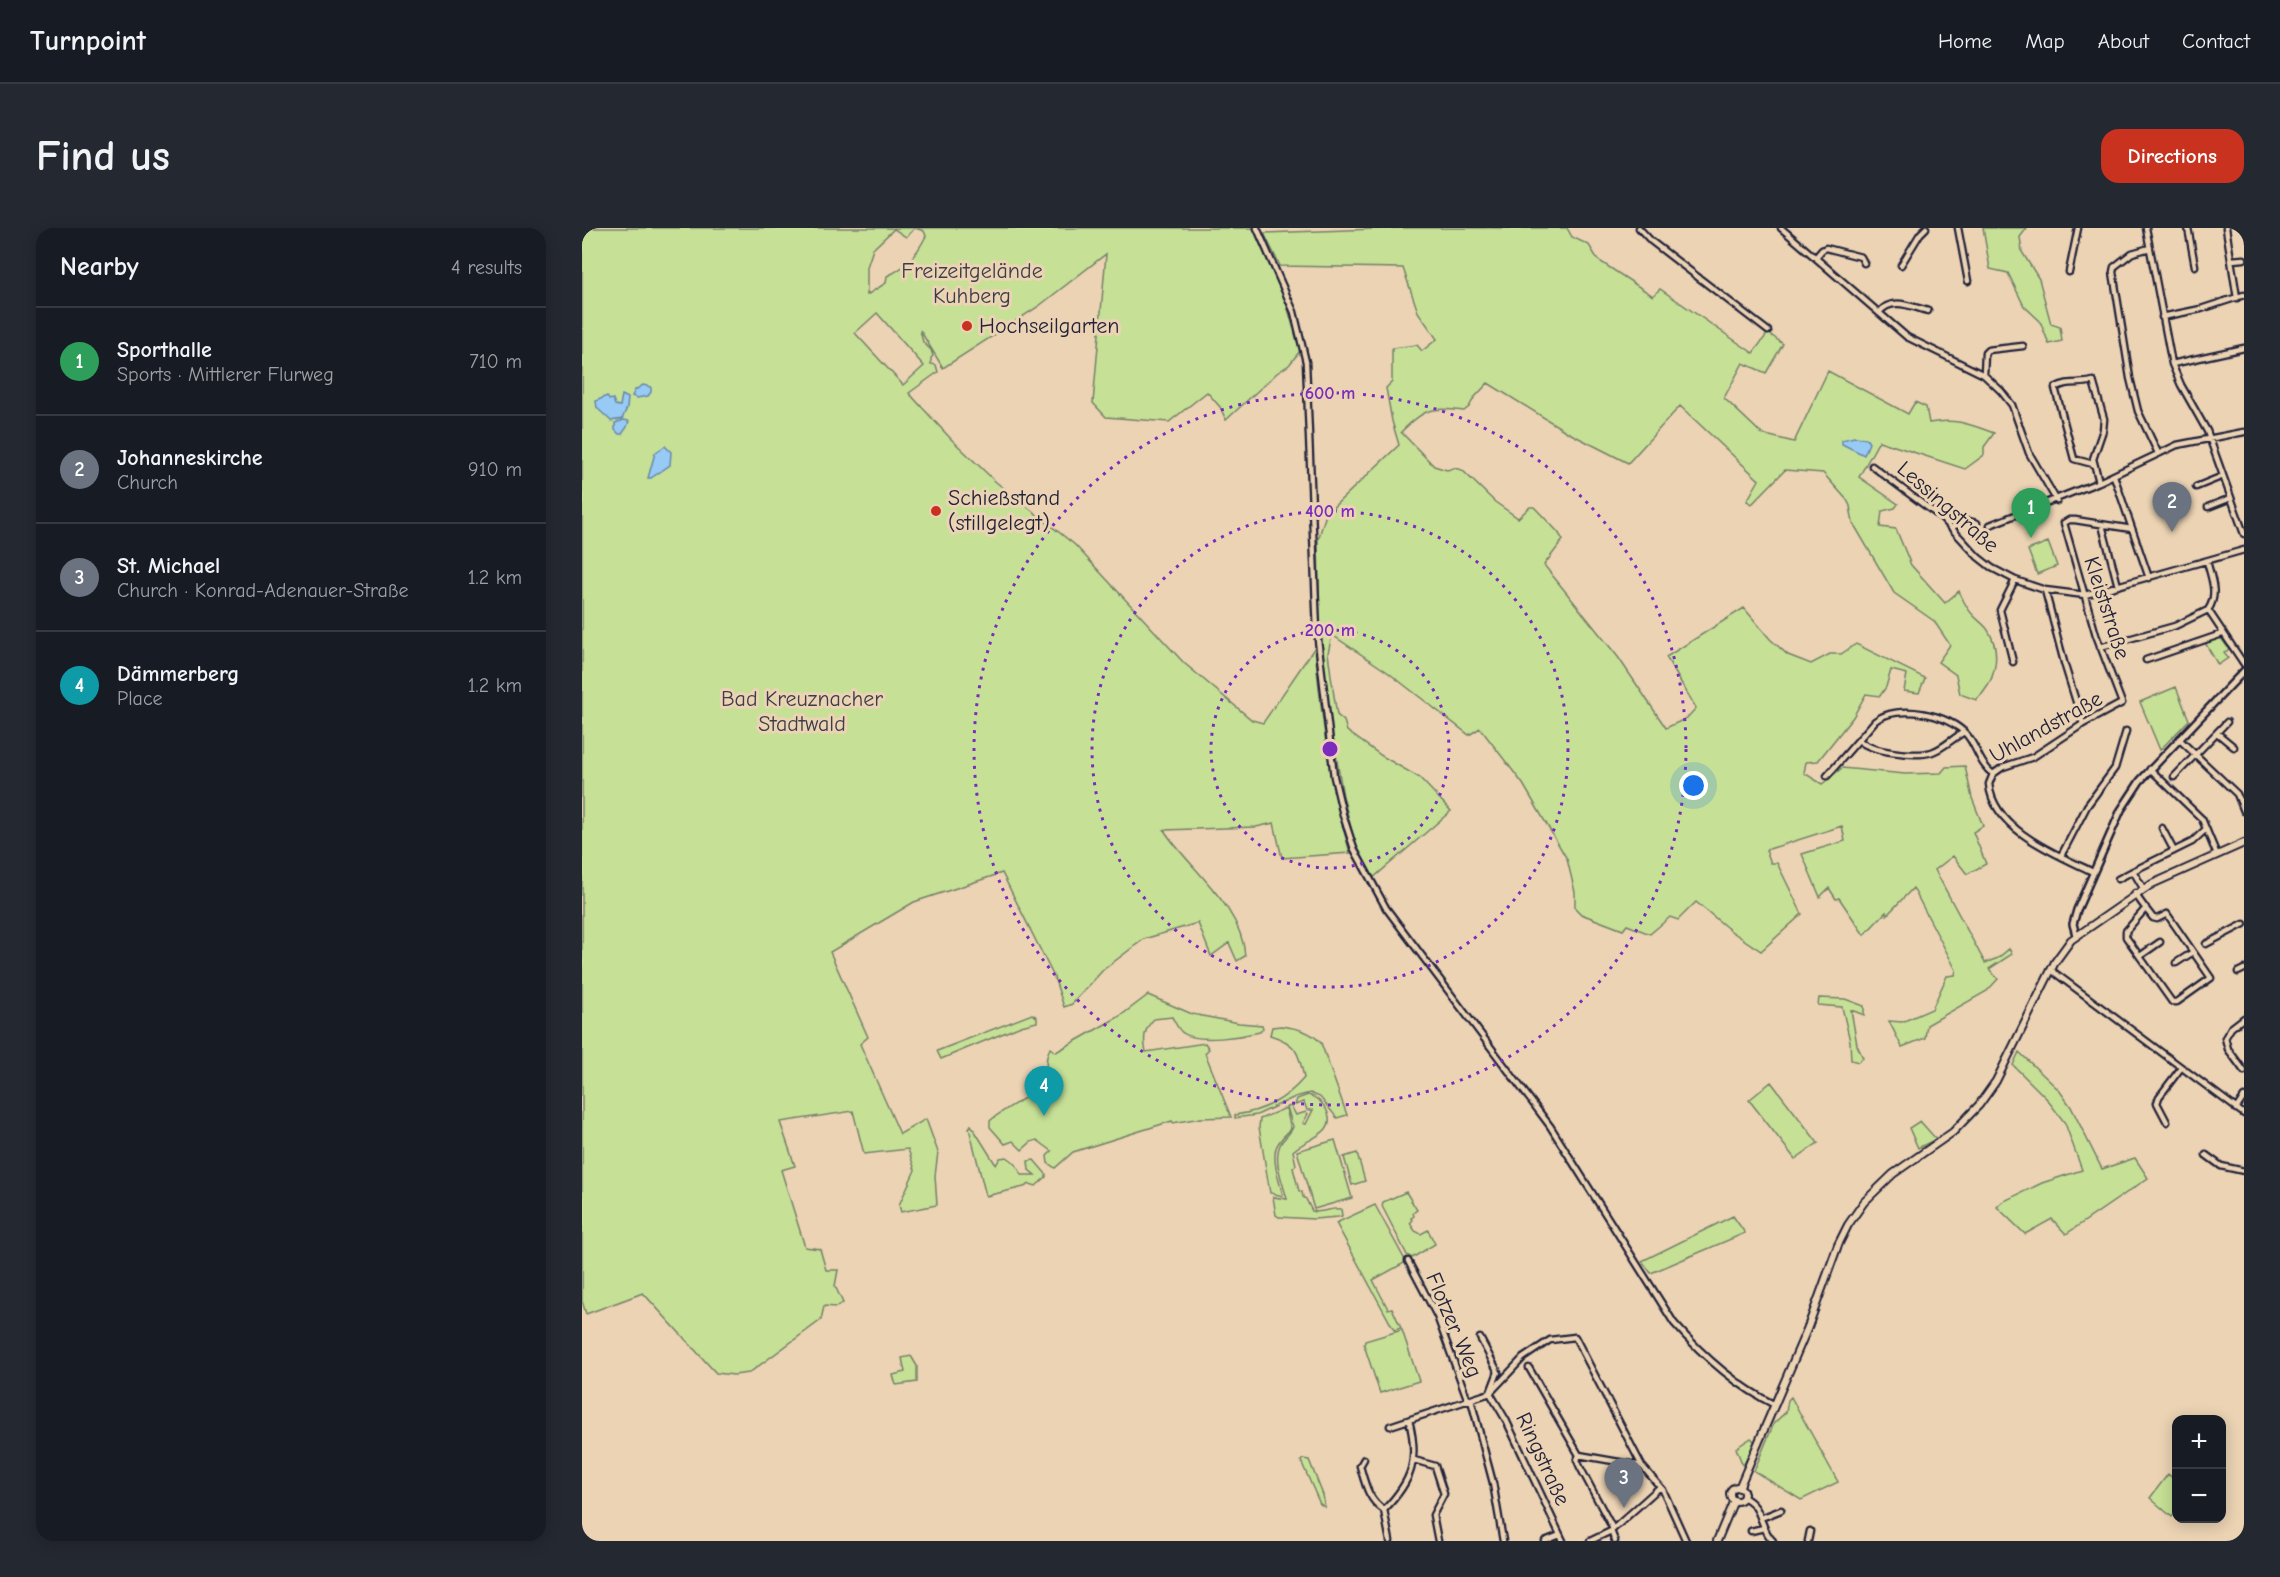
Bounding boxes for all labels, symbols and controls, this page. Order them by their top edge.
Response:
text: Turnpoint [30,25,146,57]
text: Home [1938,29,1992,53]
text: Map [2025,29,2065,53]
text: About [2098,29,2149,53]
text: Contact [2182,29,2250,53]
button: Directions [2101,129,2244,183]
text: Find us [36,132,170,181]
text: Nearby [60,252,139,282]
text: 4 results [451,256,522,279]
park label: Freizeitgelände Kuhberg [901,258,1043,309]
place label: Hochseilgarten [979,313,1119,339]
marker: Hochseilgarten [960,319,974,333]
text: Sporthalle [117,337,212,363]
text: 1 [76,350,83,373]
text: 710 m [469,350,522,373]
text: Sports · Mittlerer Flurweg [117,363,334,386]
text: 600 m [1305,383,1355,404]
text: Johanneskirche [117,445,263,471]
street label: Lessingstraße [1892,456,2004,558]
text: 2 [75,458,84,481]
text: 910 m [468,458,522,481]
text: Church [117,471,178,494]
pin: 2 [2152,482,2192,532]
place label: Schießstand (stillgelegt) [948,485,1060,536]
pin: 1 [2012,488,2050,538]
text: 400 m [1305,501,1355,522]
marker: Schießstand (stillgelegt) [929,504,943,518]
text: St. Michael [117,553,220,579]
street label: Kleiststraße [2078,553,2136,663]
text: 3 [75,566,84,589]
text: 1.2 km [468,566,522,589]
text: Church · Konrad-Adenauer-Straße [117,579,408,602]
text: 200 m [1305,620,1355,641]
text: Dämmerberg [117,661,239,687]
text: 4 [75,674,84,697]
text: 1.2 km [468,674,522,697]
street label: Uhlandstraße [1985,685,2107,769]
park label: Bad Kreuznacher Stadtwald [721,686,883,737]
text: Place [117,687,163,710]
centre of rings [1320,739,1340,759]
your location [1679,771,1708,800]
pin: 4 [1024,1066,1064,1116]
street label: Flotzer Weg [1420,1269,1488,1381]
street label: Ringstraße [1510,1408,1576,1510]
map controls [2172,1415,2226,1523]
button: + [2172,1415,2226,1469]
pin: 3 [1604,1458,1644,1508]
button: − [2172,1469,2226,1523]

